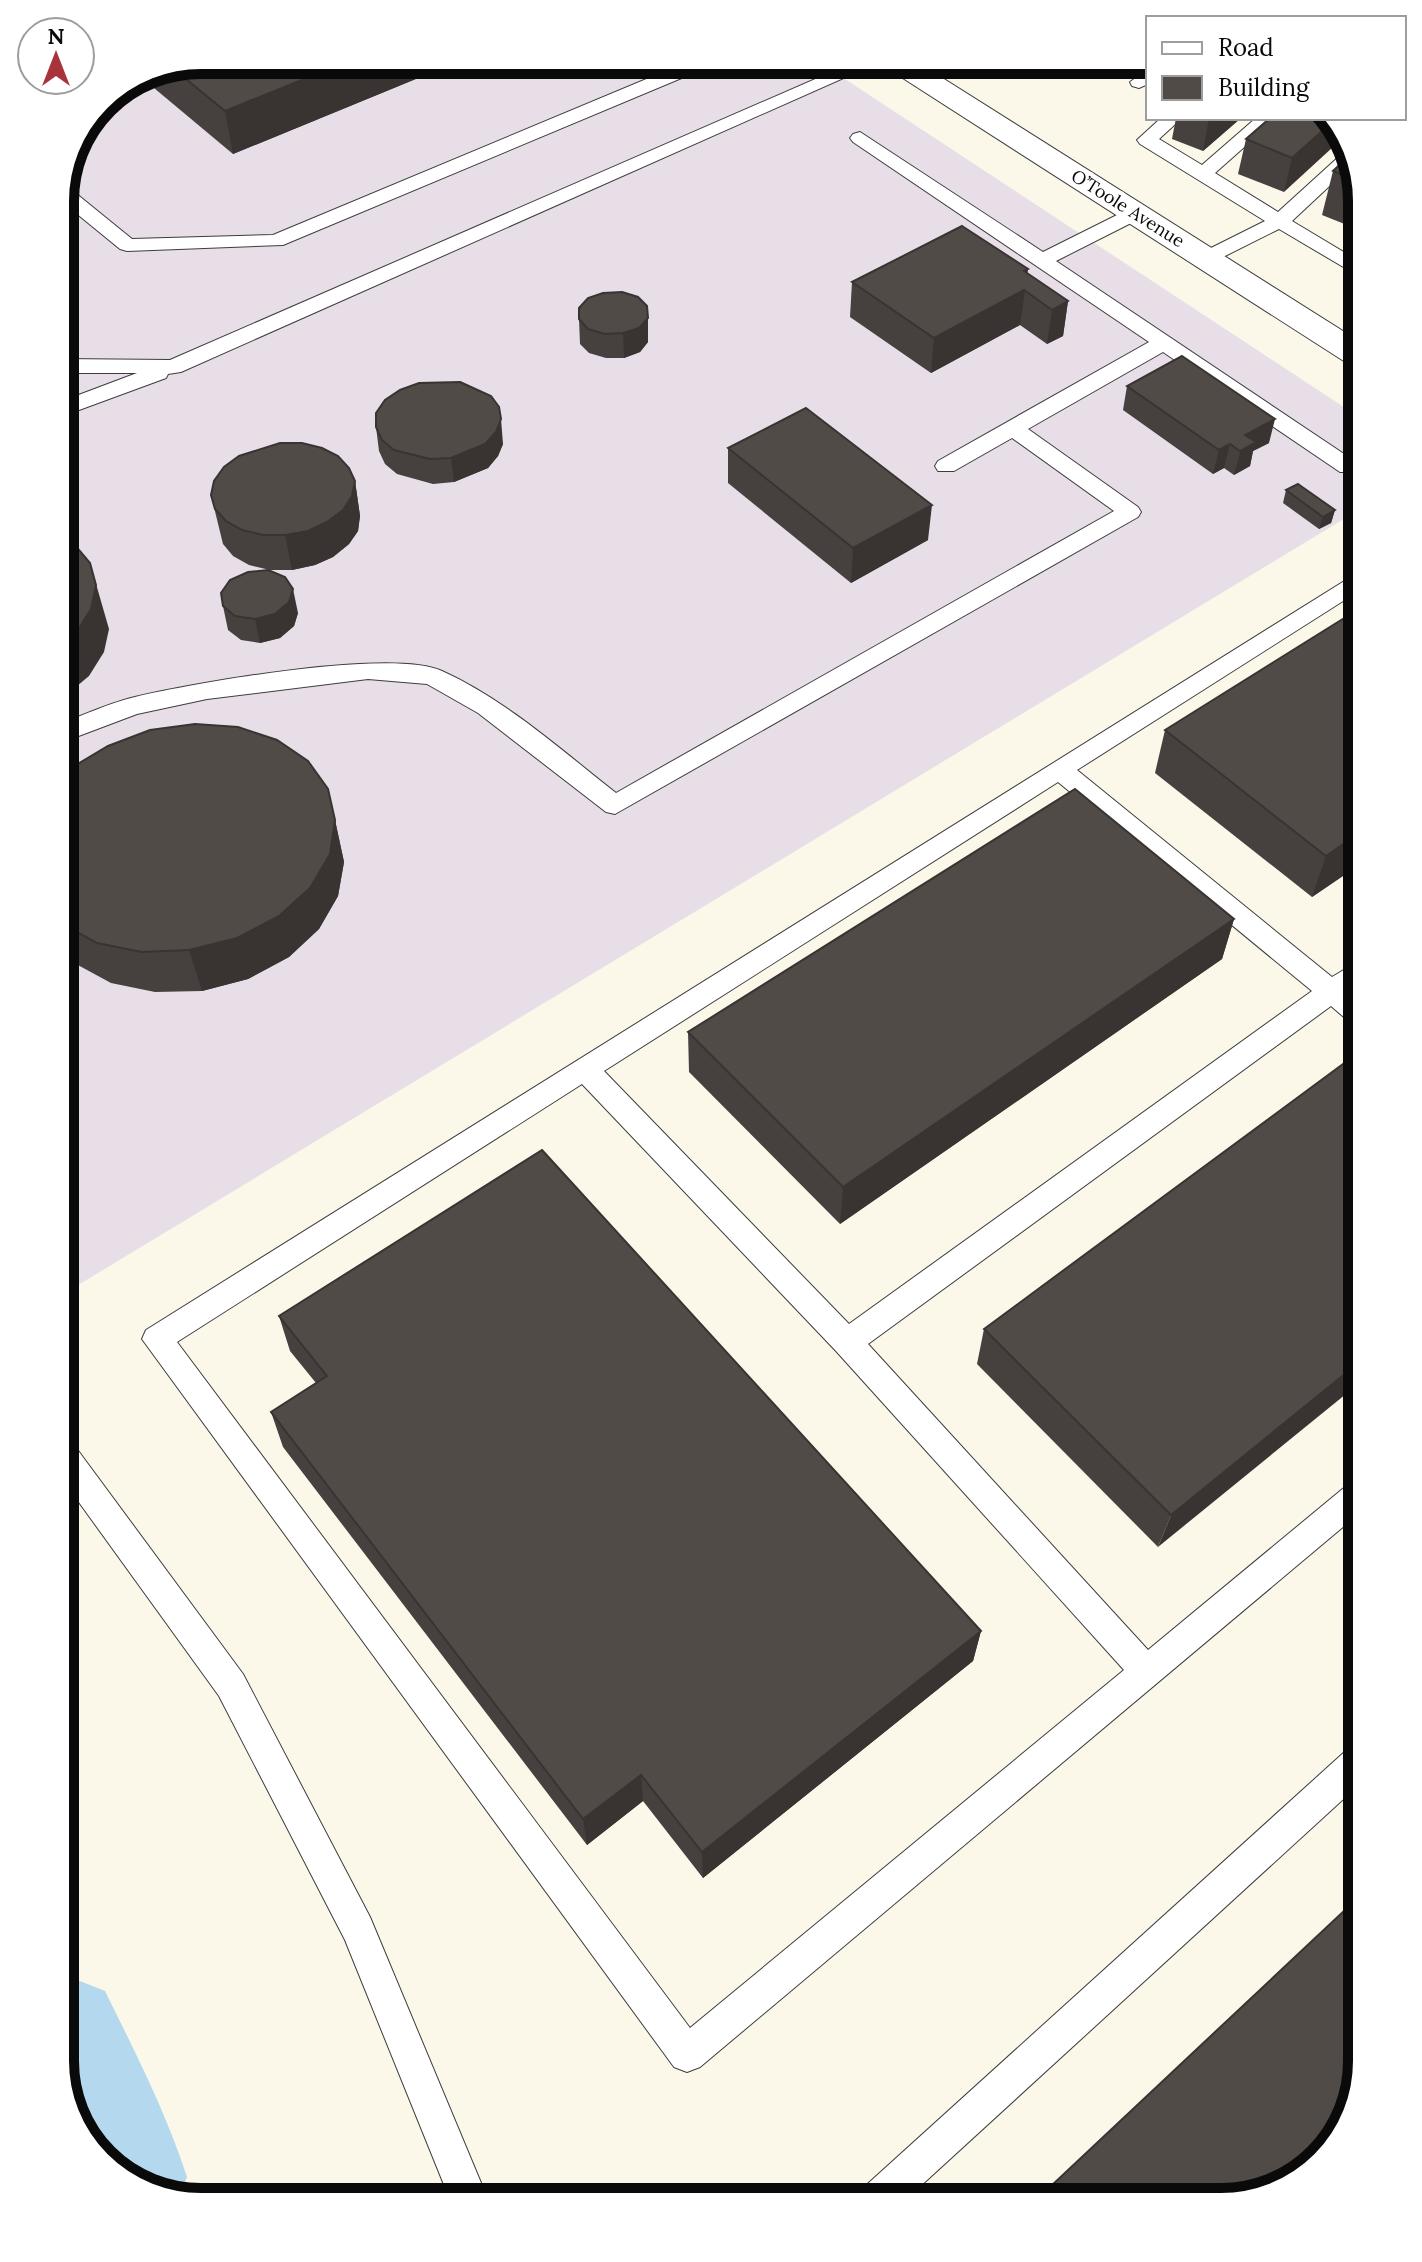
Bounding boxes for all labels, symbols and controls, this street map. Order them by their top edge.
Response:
north arrow [16,16,96,96]
legend [1146,16,1406,120]
text: N [47,22,65,50]
text: Road [1218,32,1274,63]
text: Building [1218,72,1310,103]
street label: O’Toole Avenue [1067,164,1189,252]

